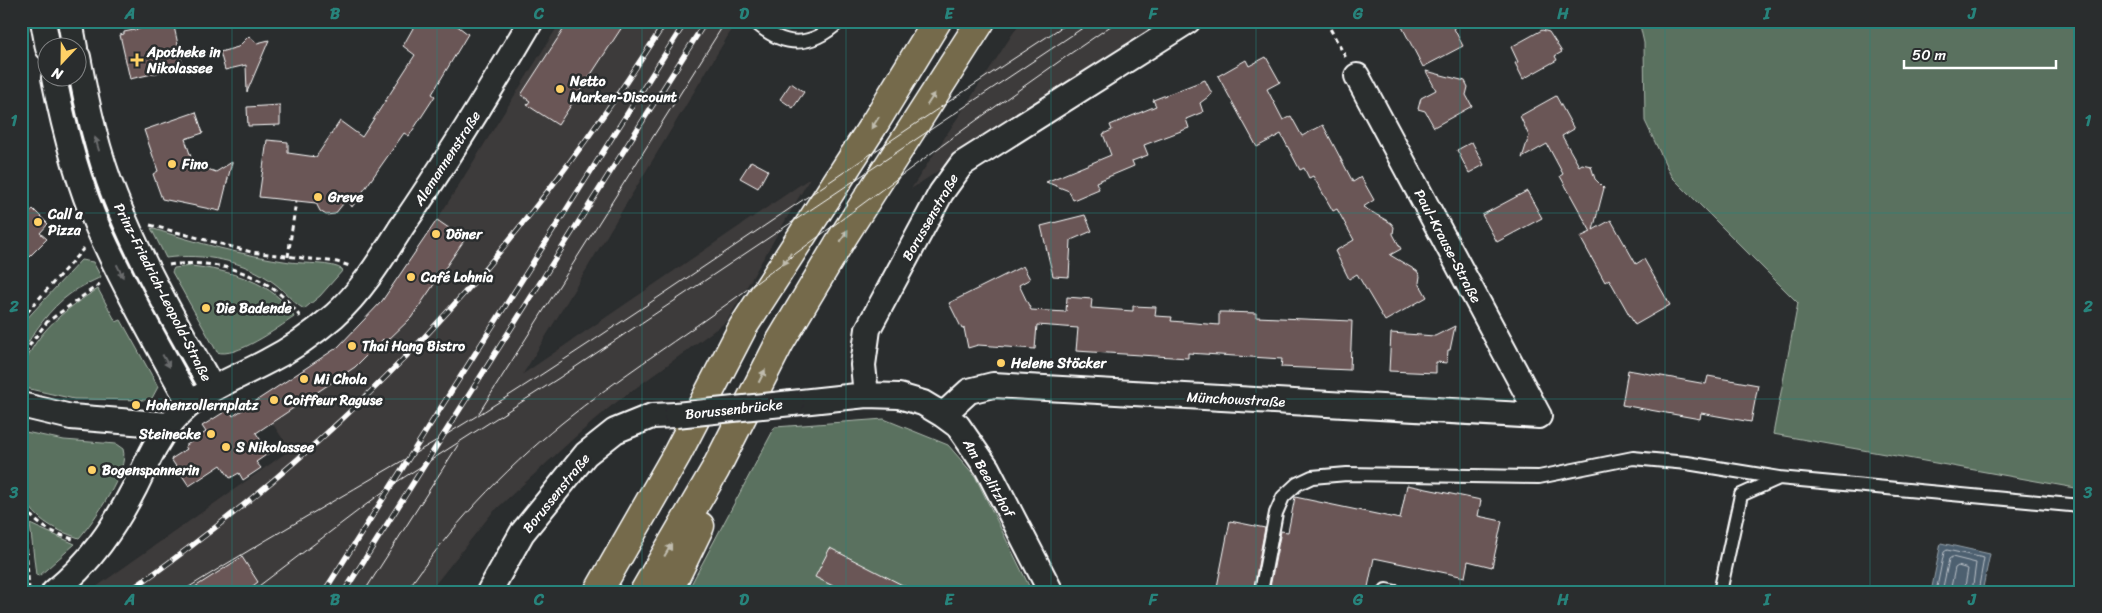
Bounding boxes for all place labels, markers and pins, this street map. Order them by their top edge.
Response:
place label: Apotheke in Nikolassee [146,40,221,81]
marker: Apotheke in Nikolassee [131,54,143,66]
place label: Netto Marken-Discount [569,69,678,110]
marker: Netto Marken-Discount [554,83,566,95]
place label: Fino [181,152,209,177]
marker: Fino [166,158,178,170]
place label: Greve [327,185,364,210]
marker: Greve [312,191,324,203]
place label: Call a Pizza [47,202,83,243]
marker: Call a Pizza [32,216,44,228]
place label: Döner [446,222,483,247]
marker: Döner [430,228,442,240]
place label: Café Lohnia [420,265,493,290]
marker: Café Lohnia [405,271,417,283]
place label: Die Badende [216,296,293,321]
marker: Die Badende [200,302,212,314]
place label: Thai Hang Bistro [362,334,466,359]
marker: Thai Hang Bistro [346,340,358,352]
place label: Helene Stöcker [1010,351,1107,376]
marker: Helene Stöcker [995,357,1007,369]
place label: Mi Chola [313,367,368,392]
marker: Mi Chola [298,373,310,385]
place label: Coiffeur Raguse [283,388,384,413]
place label: Hohenzollernplatz [145,393,260,418]
marker: Coiffeur Raguse [268,394,280,406]
marker: Hohenzollernplatz [130,399,142,411]
place label: Steinecke [138,422,202,447]
marker: Steinecke [205,428,217,440]
place label: S Nikolassee [235,435,315,460]
marker: S Nikolassee [220,441,232,453]
place label: Bogenspannerin [102,458,200,483]
marker: Bogenspannerin [86,464,98,476]

